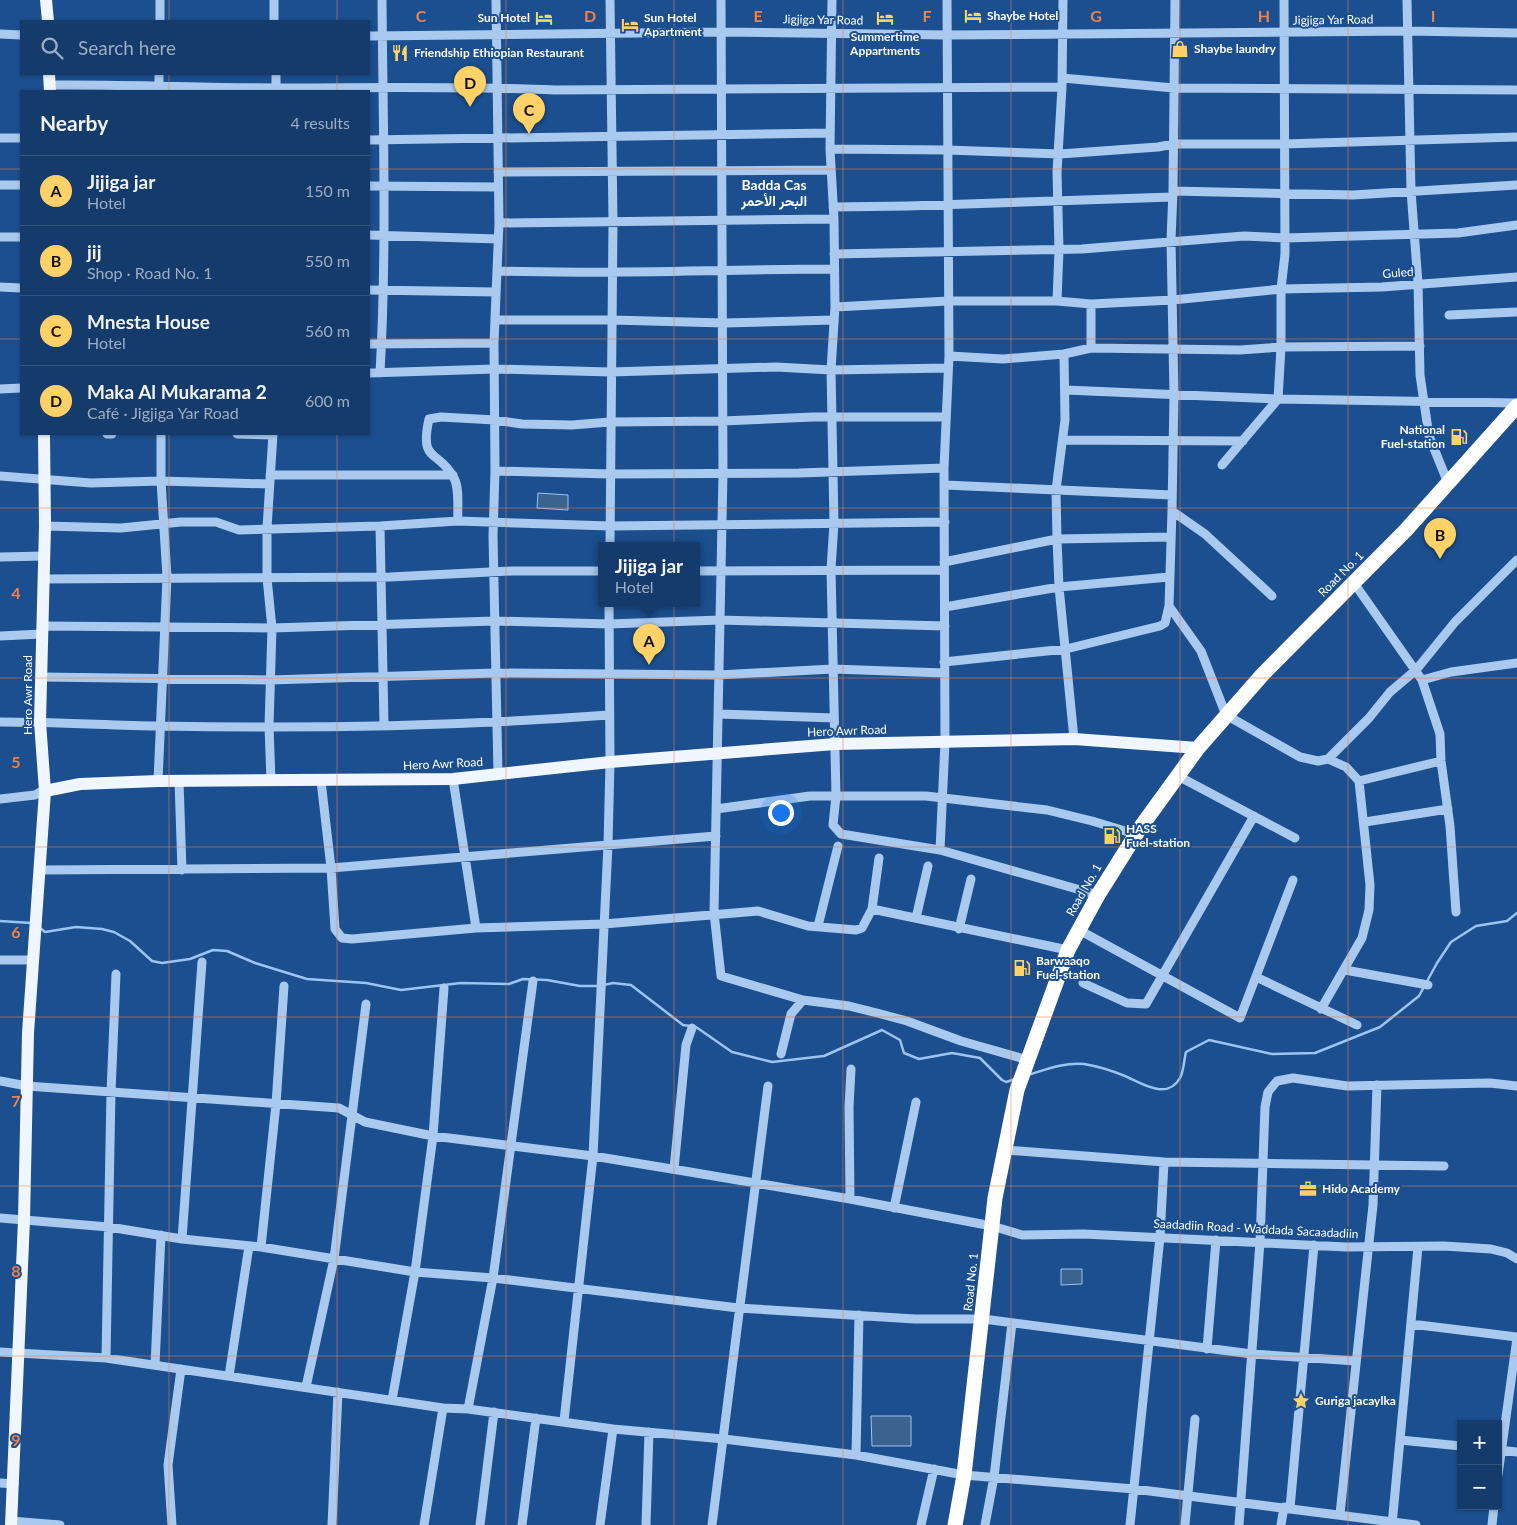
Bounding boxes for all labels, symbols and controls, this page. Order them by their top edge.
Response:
text: C [416,6,427,25]
text: D [584,6,596,25]
text: E [753,6,763,25]
text: F [922,6,932,25]
hotel icon: Shaybe Hotel [963,6,983,26]
text: G [1090,6,1102,25]
text: H [1258,6,1270,25]
text: I [1431,6,1435,25]
hotel icon: Sun Hotel [534,8,554,28]
hotel icon: Summertime Appartments [875,8,895,28]
place label: Shaybe Hotel [987,8,1058,23]
place label: Sun Hotel [477,10,530,25]
place label: Sun Hotel Apartment [643,10,702,39]
street label: Jigjiga Yar Road [783,11,863,28]
street label: Jigjiga Yar Road [1293,11,1373,28]
hotel icon: Sun Hotel Apartment [620,15,640,35]
search box [20,20,370,75]
place label: Summertime Appartments [849,29,920,58]
icon: search [38,34,66,62]
text: Search here [78,36,176,59]
shop icon: Shaybe laundry [1170,39,1190,59]
place label: Shaybe laundry [1194,41,1277,56]
restaurant icon: Friendship Ethiopian Restaurant [390,43,410,63]
place label: Friendship Ethiopian Restaurant [414,45,585,60]
pin: D [454,66,486,107]
pin: C [513,93,545,134]
text: Nearby [40,110,108,135]
text: 4 results [290,113,350,132]
text: Jijiga jar [87,170,155,193]
district label: Badda Cas البحر الأحمر [740,176,807,210]
text: A [50,181,62,200]
text: 150 m [305,181,350,200]
text: Hotel [87,193,126,212]
text: jij [87,240,101,263]
text: B [51,251,61,270]
text: 550 m [305,251,350,270]
text: Shop · Road No. 1 [87,263,213,282]
street label: Guled [1382,264,1414,281]
text: Mnesta House [87,310,210,333]
text: C [51,321,61,340]
text: 560 m [305,321,350,340]
text: Hotel [87,333,126,352]
text: Maka Al Mukarama 2 [87,380,267,403]
text: D [50,391,62,410]
text: 600 m [305,391,350,410]
text: Café · Jigjiga Yar Road [87,403,239,422]
place label: National Fuel-station [1381,422,1445,451]
fuel station icon: National Fuel-station [1449,427,1469,447]
pin: B [1424,518,1456,559]
popup [598,542,700,607]
street label: Road No. 1 [1315,548,1367,600]
text: Jijiga jar [615,554,683,577]
text: Hotel [615,577,654,596]
text: 4 [11,583,21,602]
pin: A [633,624,665,665]
street label: Hero Awr Road [20,655,35,735]
street label: Hero Awr Road [807,722,887,739]
text: 5 [11,752,21,771]
street label: Hero Awr Road [403,754,483,773]
your location [768,800,794,826]
place label: HASS Fuel-station [1126,821,1190,850]
fuel station icon: HASS Fuel-station [1102,826,1122,846]
street label: Road No. 1 [1062,861,1105,919]
text: 6 [11,922,21,941]
place label: Barwaaqo Fuel-station [1036,953,1100,982]
fuel station icon: Barwaaqo Fuel-station [1012,958,1032,978]
text: 7 [11,1091,21,1110]
office icon: Hido Academy [1298,1179,1318,1199]
place label: Hido Academy [1322,1181,1401,1196]
street label: Saadadiin Road - Waddada Sacaadadiin [1153,1216,1359,1241]
street label: Road No. 1 [960,1252,981,1312]
text: 8 [11,1261,21,1280]
place icon: Guriga jacaylka [1291,1391,1311,1411]
place label: Guriga jacaylka [1315,1393,1396,1408]
map controls [1457,1420,1502,1510]
button: + [1457,1420,1502,1465]
text: 9 [11,1430,21,1449]
button: − [1457,1465,1502,1510]

